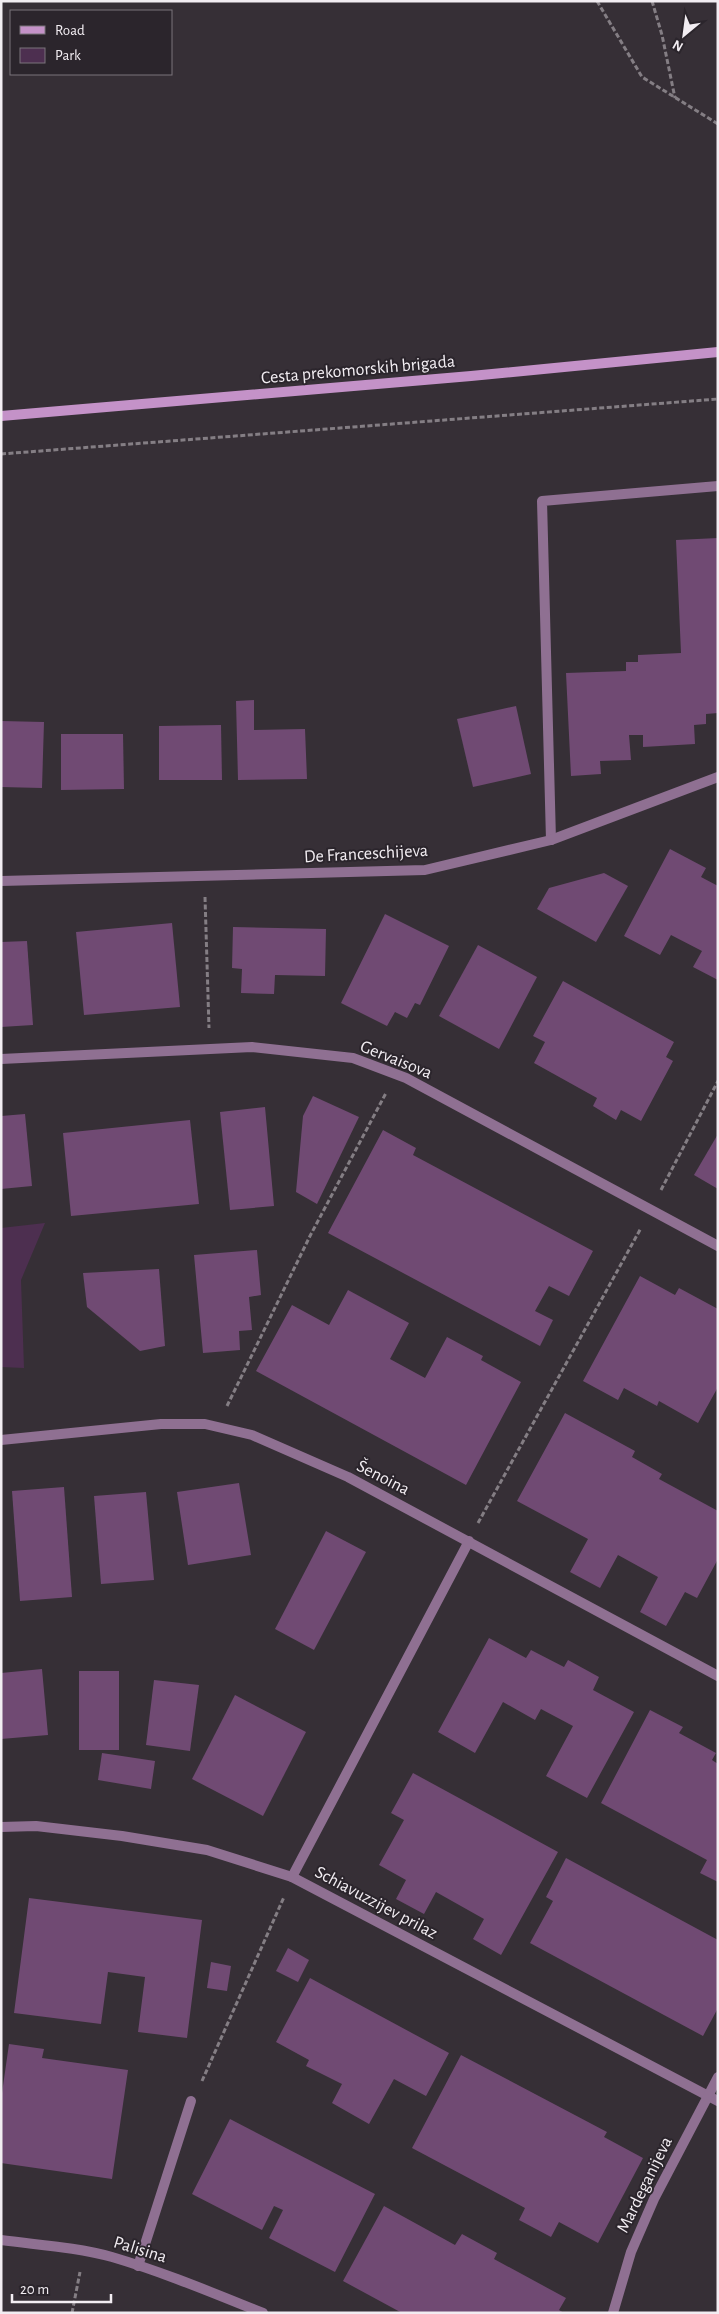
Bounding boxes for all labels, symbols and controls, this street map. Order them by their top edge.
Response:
legend [10,10,172,75]
north arrow [659,10,709,60]
text: Road [55,23,85,38]
text: N [671,37,686,54]
text: Park [55,48,81,63]
street label: Cesta prekomorskih brigada [260,353,456,387]
street label: De Franceschijeva [303,842,429,866]
street label: Gervaisova [358,1037,434,1083]
street label: Šenoina [354,1454,414,1499]
street label: Schiavuzzijev prilaz [312,1863,440,1943]
street label: Mardeganijeva [614,2134,676,2236]
street label: Palisina [111,2233,169,2267]
scale bar [12,2272,111,2304]
text: 20 m [20,2282,49,2297]

